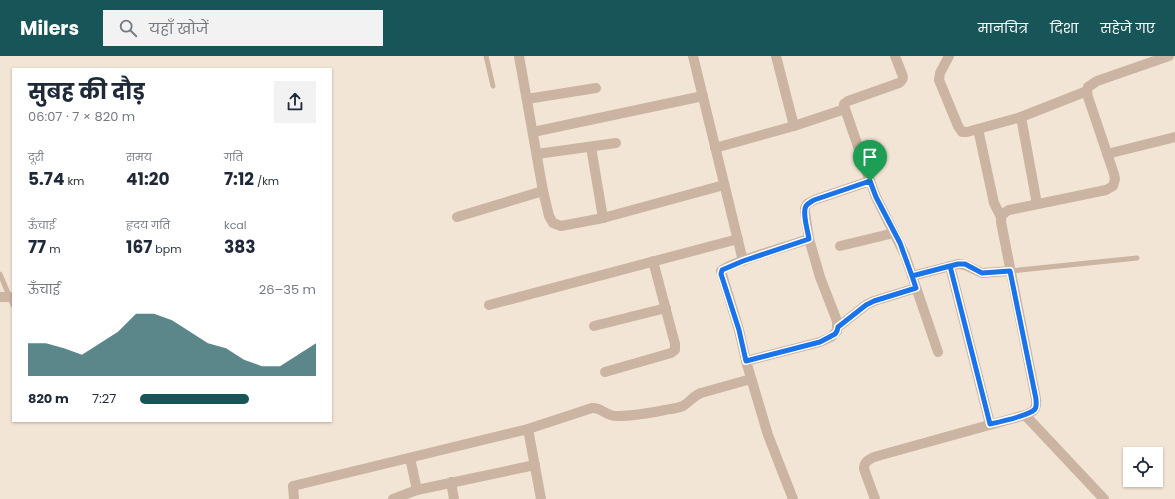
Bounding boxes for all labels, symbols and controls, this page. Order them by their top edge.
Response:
search box [103,10,383,46]
text: Milers [20,15,79,42]
icon: search [117,17,139,39]
text: यहाँ खोजें [149,18,208,39]
text: मानचित्र [978,18,1028,38]
text: दिशा [1050,18,1078,38]
text: सहेजे गए [1100,18,1155,38]
text: सुबह की दौड़ [28,76,145,107]
button: share [274,81,316,123]
text: 06:07 · 7 × 820 m [28,107,135,126]
pin [853,140,887,181]
icon: arrive [859,146,881,168]
text: दूरी [28,149,44,165]
text: समय [126,149,152,165]
text: गति [224,149,243,165]
text: 5.74 [28,167,64,191]
text: 41:20 [126,167,170,191]
text: 7:12 [224,167,254,191]
text: km [64,173,84,189]
text: /km [254,173,279,189]
text: ऊँचाई [28,217,55,233]
text: हृदय गति [126,217,170,233]
text: kcal [224,217,246,233]
text: 77 [28,235,46,259]
text: 167 [126,235,152,259]
text: 383 [224,235,256,259]
text: m [46,241,60,257]
text: bpm [152,241,181,257]
text: ऊँचाई [28,280,60,299]
text: 26–35 m [259,280,316,299]
text: 820 m [28,389,69,408]
text: 7:27 [92,389,116,408]
map controls [1123,447,1163,487]
button: locate [1123,447,1163,487]

